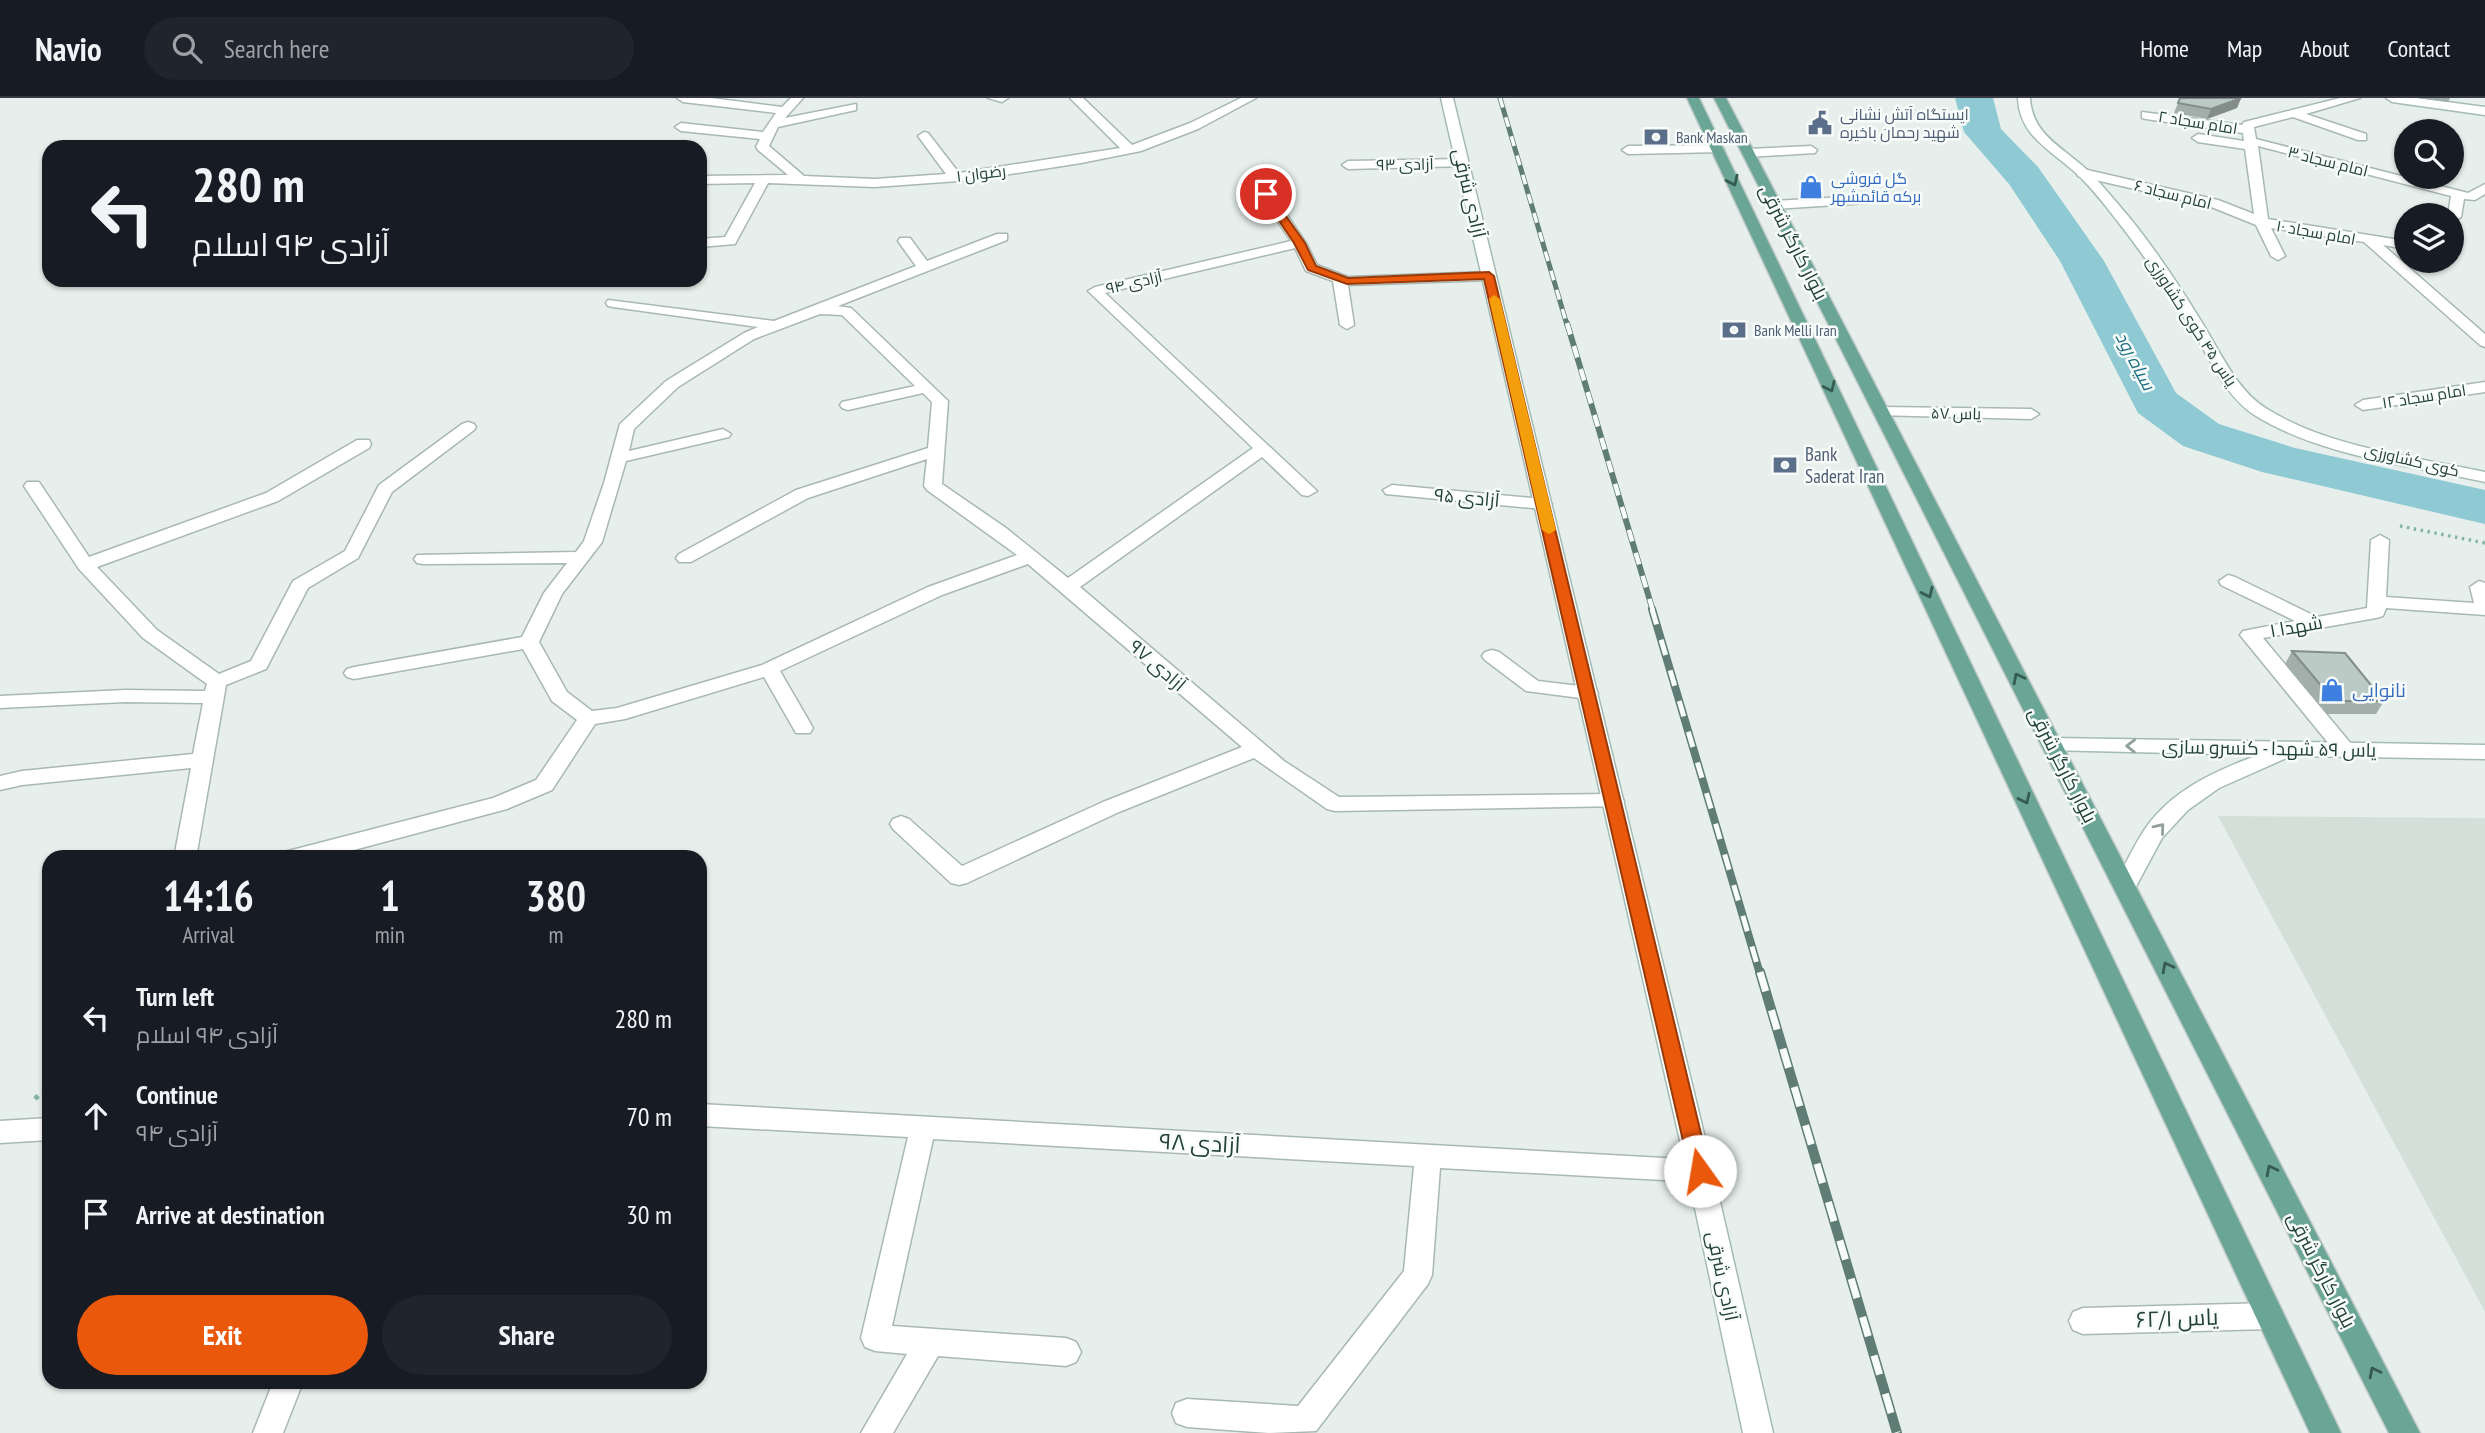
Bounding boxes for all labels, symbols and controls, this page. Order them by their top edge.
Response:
search box [144,17,634,80]
text: Navio [35,27,102,70]
icon: search [168,29,206,67]
text: Search here [224,32,329,65]
text: Home [2140,33,2189,64]
text: Map [2227,33,2262,64]
text: About [2300,33,2349,64]
text: Contact [2387,33,2450,64]
place label: ایستگاه آتش نشانی شهید رحمان باخیره [1840,104,1969,143]
street label: امام سجاد ۲ [2157,106,2239,140]
public building icon: ایستگاه آتش نشانی شهید رحمان باخیره [1806,109,1834,137]
map controls [2394,119,2464,273]
button: search [2394,119,2464,189]
bank icon: Bank Maskan [1642,123,1670,151]
place label: Bank Maskan [1676,127,1748,147]
street label: امام سجاد ۳ [2285,141,2370,183]
street label: آزادی شرقی [1448,146,1492,240]
text: 280 m [192,152,305,216]
street label: آزادی ۹۳ [1376,153,1435,175]
street label: رضوان ۱ [955,160,1007,187]
pin [1236,164,1296,224]
icon: left [77,168,168,259]
place label: گل فروشی برکه قائمشهر [1830,168,1921,207]
shop icon: گل فروشی برکه قائمشهر [1797,173,1825,201]
one-way arrow [1725,174,1739,187]
icon: arrive [1247,175,1285,213]
street label: امام سجاد ۶ [2132,175,2214,215]
street label: بلوار کارگر شرقی [1755,180,1833,304]
button: layers [2394,203,2464,273]
street label: امام سجاد ۱۰ [2274,215,2357,251]
text: آزادی ۹۴ اسلام [192,223,390,265]
street label: یاس ۴۵ کوی کشاورزی [2142,252,2242,391]
street label: آزادی ۹۴ [1104,266,1165,299]
bank icon: Bank Melli Iran [1720,316,1748,344]
place label: Bank Melli Iran [1754,320,1837,340]
water label: سیاه رود [2110,328,2161,395]
street label: امام سجاد ۱۲ [2381,379,2468,414]
one-way arrow [1822,380,1836,392]
street label: یاس ۵۷ [1931,403,1982,424]
street label: کوی کشاورزی [2362,439,2461,482]
place label: Bank Saderat Iran [1805,442,1884,488]
bank icon: Bank Saderat Iran [1771,451,1799,479]
street label: آزادی ۹۵ [1433,482,1501,512]
one-way arrow [1919,586,1933,598]
street label: شهدا ۱ [2268,610,2324,642]
street label: آزادی ۹۷ [1125,634,1191,696]
one-way arrow [2013,673,2027,685]
shop icon: نانوایی [2318,676,2346,704]
place label: نانوایی [2352,678,2406,702]
street label: بلوار کارگر شرقی [2024,703,2102,827]
street label: یاس ۵۹ شهدا - کنسرو سازی [2162,734,2376,762]
one-way arrow [2125,739,2136,754]
one-way arrow [2017,791,2031,804]
one-way arrow [2152,823,2164,836]
text: 14:16 [163,868,254,923]
text: 1 [380,868,400,923]
text: 380 [526,868,586,923]
text: Arrival [182,920,234,949]
text: min [375,920,405,949]
text: m [548,920,563,949]
one-way arrow [2161,962,2175,974]
text: Turn left [136,980,214,1013]
icon: left [77,999,115,1037]
text: 280 m [614,1002,672,1035]
text: آزادی ۹۴ اسلام [136,1020,278,1049]
text: Continue [136,1078,218,1111]
icon: ahead [77,1097,115,1135]
text: 70 m [626,1100,672,1133]
text: آزادی ۹۴ [136,1118,218,1147]
street label: آزادی ۹۸ [1159,1126,1241,1159]
position arrow [1663,1134,1737,1208]
one-way arrow [2265,1165,2279,1177]
icon: arrive [77,1195,115,1233]
text: Arrive at destination [136,1198,325,1231]
text: 30 m [626,1198,672,1231]
street label: بلوار کارگر شرقی [2283,1208,2361,1332]
street label: آزادی شرقی [1702,1229,1744,1323]
button: Exit [77,1295,368,1375]
button: Share [382,1295,672,1375]
street label: یاس ۶۲/۱ [2135,1302,2219,1333]
one-way arrow [2369,1367,2383,1379]

